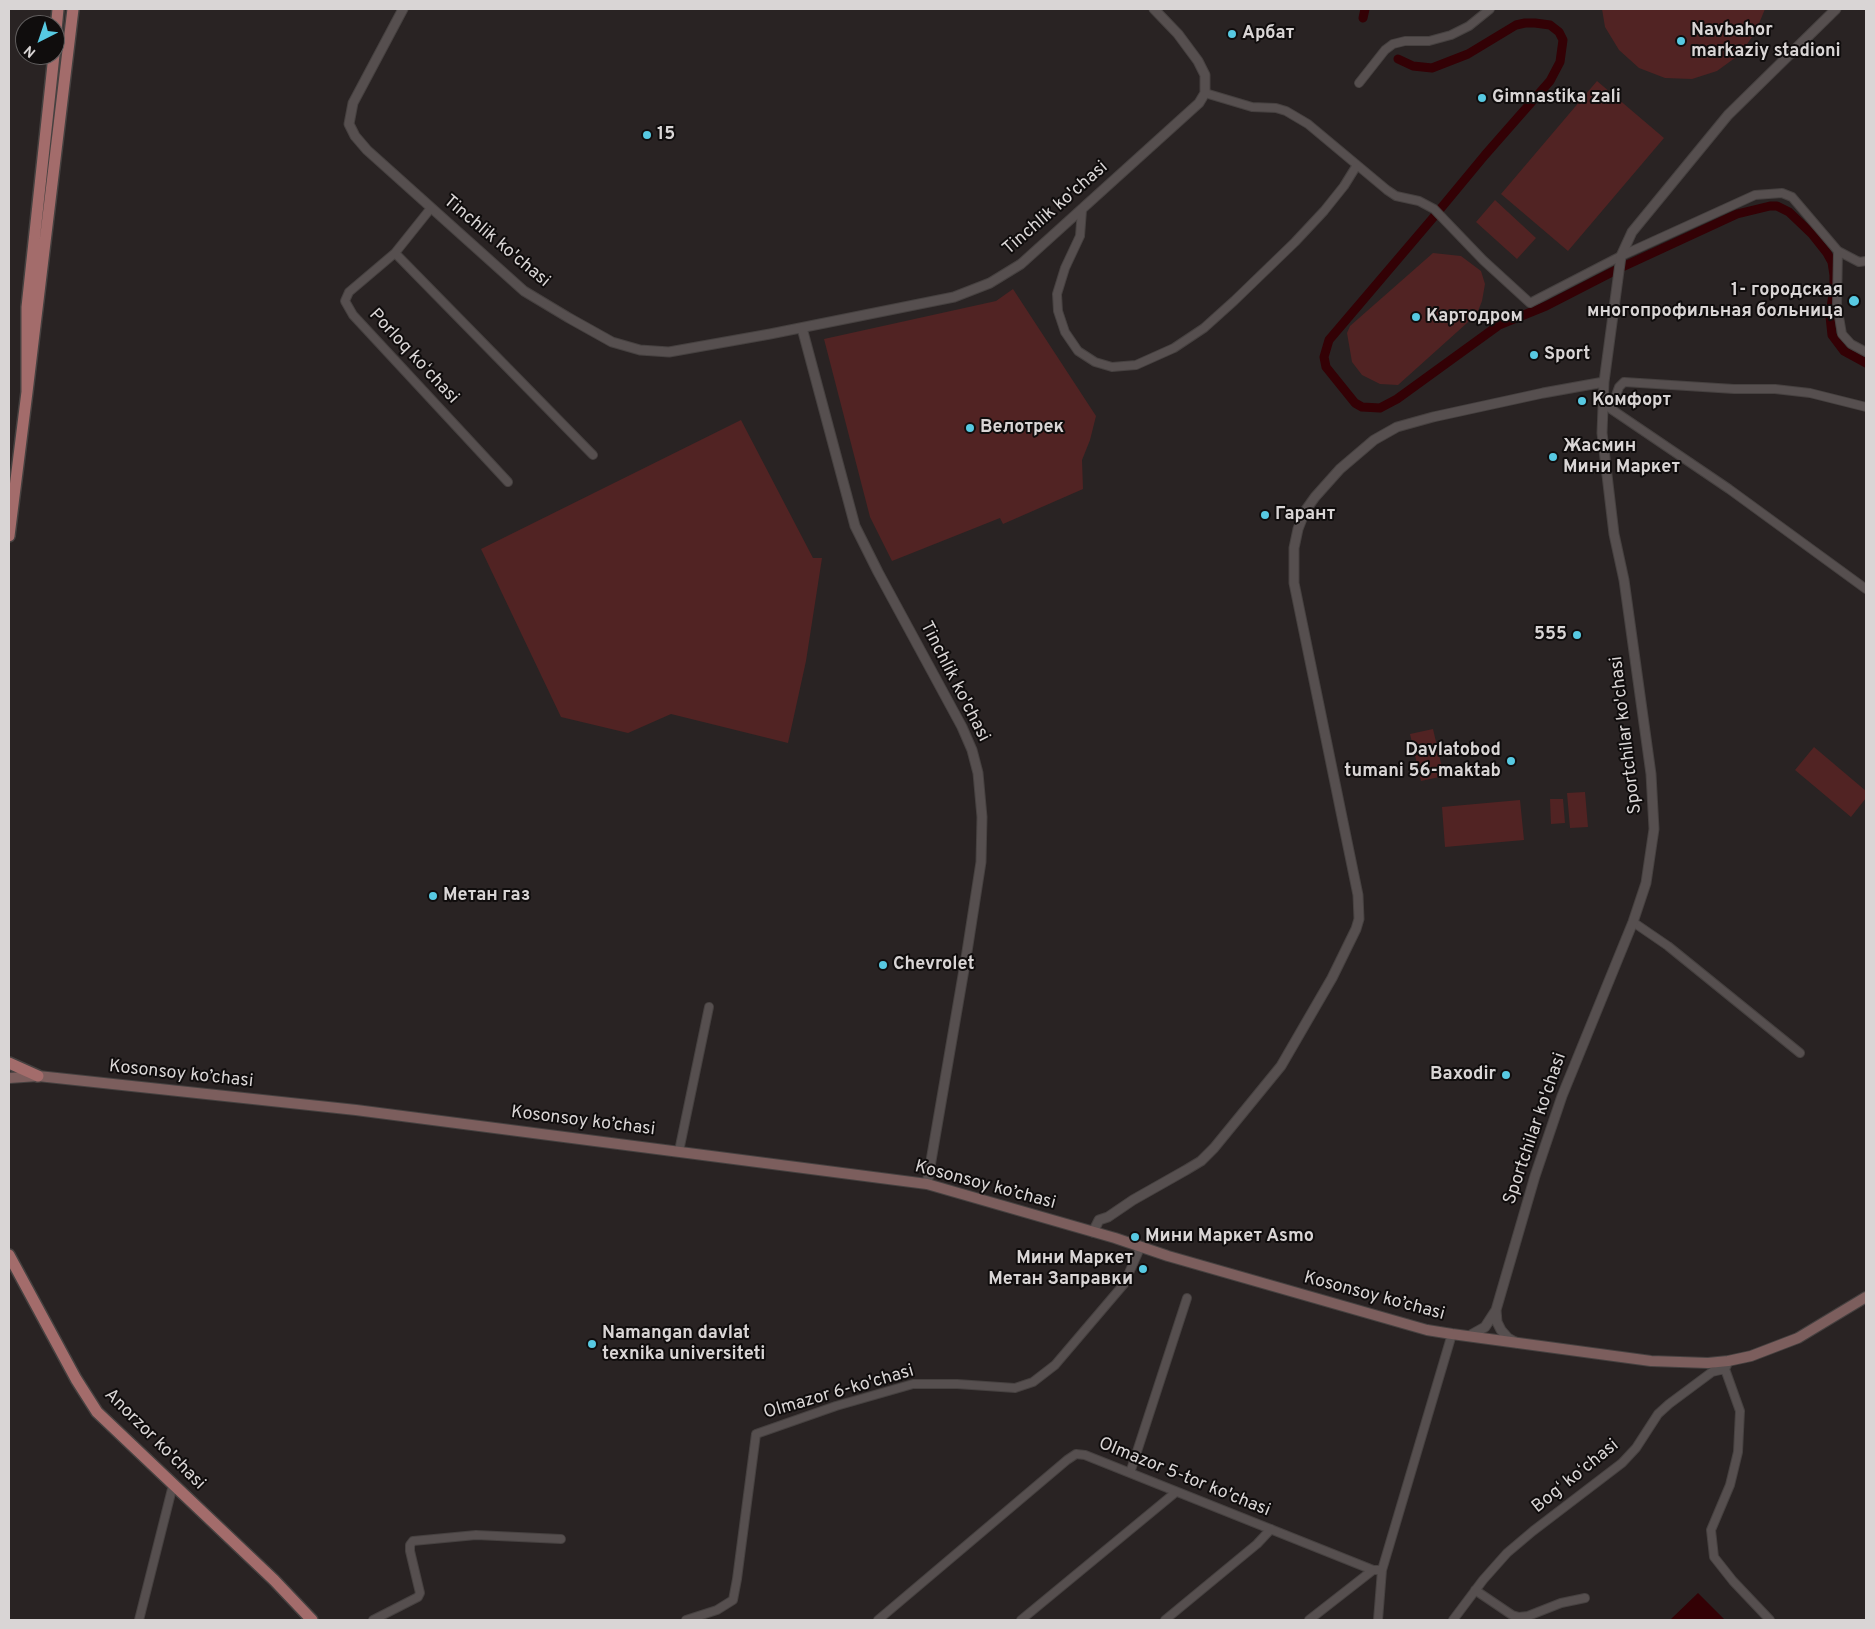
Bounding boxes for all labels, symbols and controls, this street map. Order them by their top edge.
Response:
north arrow [15,15,65,65]
place label: Navbahor markaziy stadioni [1691,20,1841,62]
place label: Арбат [1242,23,1294,45]
marker: Арбат [1226,28,1238,40]
marker: Navbahor markaziy stadioni [1675,35,1687,47]
text: N [21,41,40,61]
place label: Gimnastika zali [1492,87,1621,109]
marker: Gimnastika zali [1476,92,1488,104]
place label: 15 [657,124,675,146]
marker: 15 [641,129,653,141]
street label: Tinchlik ko'chasi [999,157,1113,261]
street label: Tinchlik ko'chasi [438,191,554,293]
place label: 1- городская многопрофильная больница [1587,280,1843,322]
marker: 1- городская многопрофильная больница [1847,294,1861,308]
street label: Porloq koʻchasi [363,305,463,409]
place label: Картодром [1426,306,1523,328]
marker: Картодром [1410,311,1422,323]
place label: Sport [1544,344,1590,366]
marker: Sport [1528,349,1540,361]
place label: Комфорт [1592,390,1671,412]
marker: Комфорт [1576,395,1588,407]
place label: Велотрек [980,417,1064,439]
marker: Велотрек [964,422,976,434]
place label: Жасмин Мини Маркет [1563,436,1680,478]
marker: Жасмин Мини Маркет [1547,451,1559,463]
place label: Гарант [1275,504,1335,526]
marker: Гарант [1259,509,1271,521]
street label: Tinchlik ko'chasi [914,618,994,746]
place label: 555 [1534,624,1567,646]
marker: 555 [1571,629,1583,641]
street label: Sportchilar ko'chasi [1607,655,1647,815]
place label: Davlatobod tumani 56-maktab [1344,740,1501,782]
marker: Davlatobod tumani 56-maktab [1505,755,1517,767]
place label: Метан газ [443,885,530,907]
marker: Метан газ [427,890,439,902]
place label: Chevrolet [893,954,974,976]
marker: Chevrolet [877,959,889,971]
street label: Sportchilar ko'chasi [1500,1050,1572,1208]
street label: Kosonsoy ko’chasi [108,1057,254,1093]
place label: Baxodir [1430,1064,1496,1086]
marker: Baxodir [1500,1069,1512,1081]
street label: Kosonsoy ko’chasi [510,1102,656,1142]
street label: Kosonsoy ko’chasi [912,1157,1058,1215]
place label: Мини Маркет Asmo [1145,1226,1314,1248]
marker: Мини Маркет Asmo [1129,1231,1141,1243]
place label: Мини Маркет Метан Заправки [988,1248,1133,1290]
marker: Мини Маркет Метан Заправки [1137,1263,1149,1275]
street label: Kosonsoy ko’chasi [1301,1268,1447,1326]
place label: Namangan davlat texnika universiteti [602,1323,765,1366]
marker: Namangan davlat texnika universiteti [586,1338,598,1350]
street label: Olmazor 6-ko'chasi [761,1361,917,1425]
street label: Anorzor ko'chasi [99,1385,209,1495]
street label: Olmazor 5-tor ko'chasi [1095,1434,1273,1522]
street label: Bogʻ koʻchasi [1528,1435,1624,1519]

